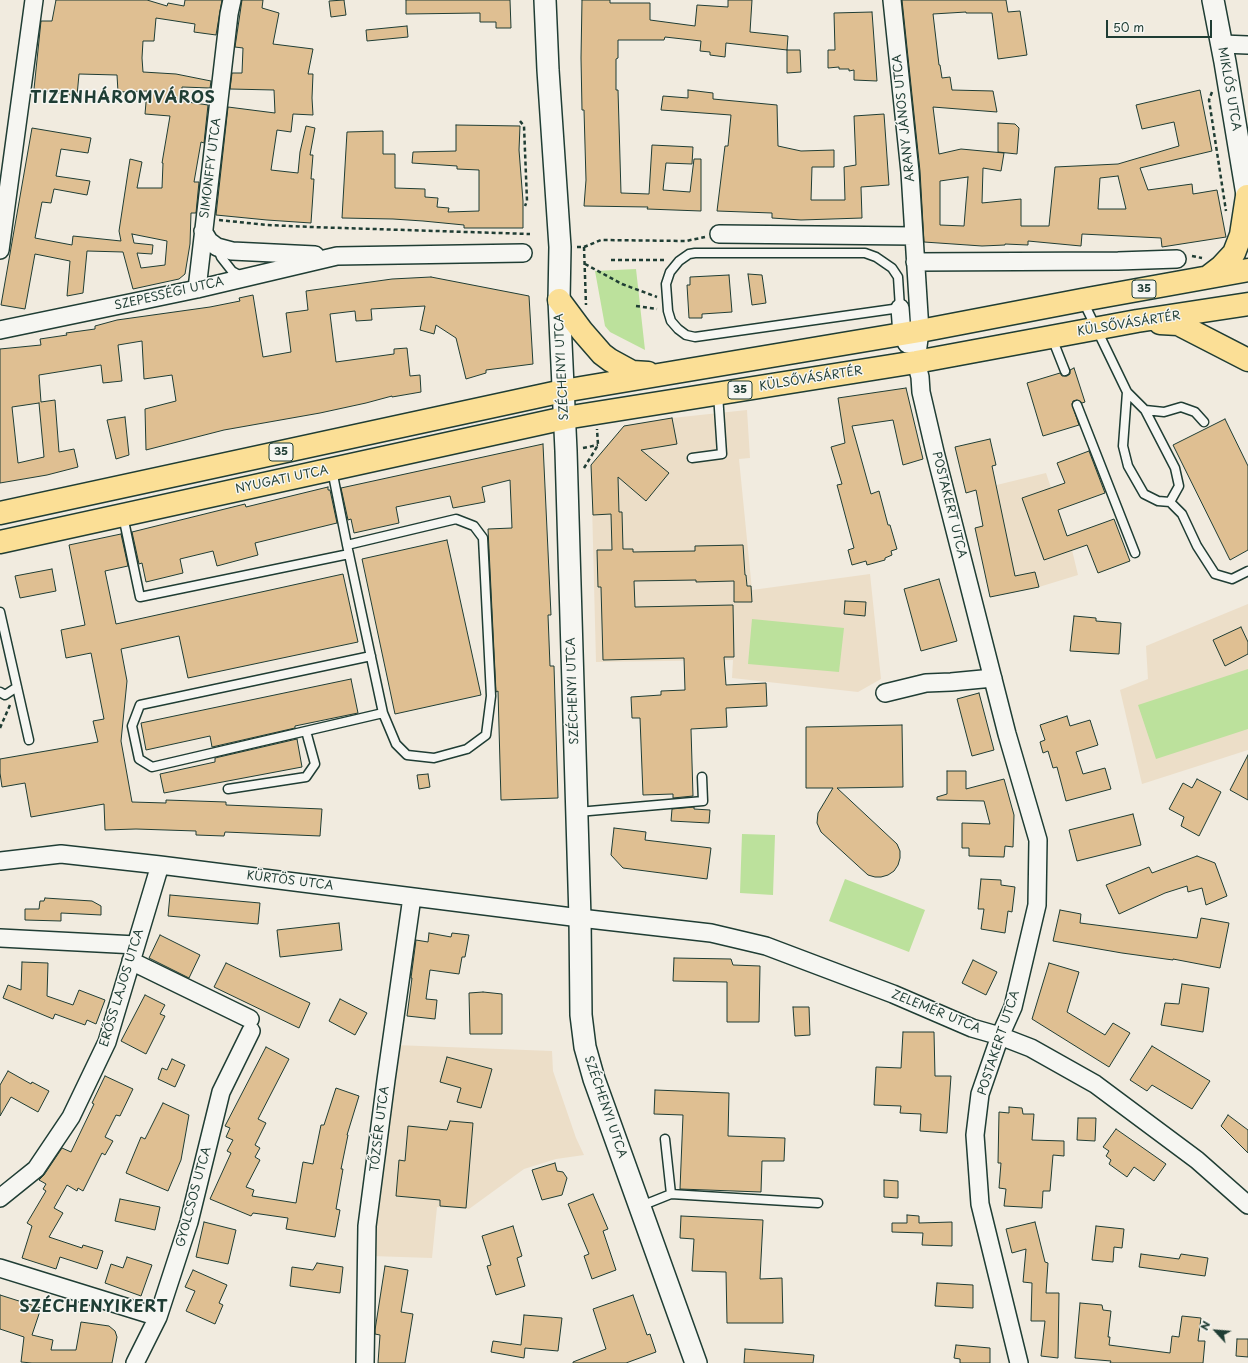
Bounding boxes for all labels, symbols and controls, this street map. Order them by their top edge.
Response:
scale bar [1108,12,1214,38]
text: 50 m [1113,18,1144,36]
street label: MIKLÓS UTCA [1215,46,1243,132]
street label: ARANY JÁNOS UTCA [890,53,918,183]
district label: TIZENHÁROMVÁROS [32,89,214,109]
street label: SIMONFFY UTCA [198,117,224,219]
street label: SZEPESSÉGI UTCA [113,274,225,314]
road number: 35 [1132,280,1156,298]
street label: KÜLSŐVÁSÁRTÉR [1076,309,1182,339]
street label: SZÉCHENYI UTCA [552,313,572,421]
street label: KÜLSŐVÁSÁRTÉR [758,364,864,394]
road number: 35 [728,381,752,399]
road number: 35 [269,443,293,461]
street label: POSTAKERT UTCA [929,450,969,560]
street label: NYUGATI UTCA [234,463,330,497]
street label: SZÉCHENYI UTCA [564,637,582,745]
street label: KÜRTÖS UTCA [246,869,334,893]
street label: ERŐSS LAJOS UTCA [97,927,147,1049]
street label: ZELEMÉR UTCA [889,988,983,1036]
street label: POSTAKERT UTCA [975,989,1023,1097]
street label: SZÉCHENYI UTCA [581,1054,629,1160]
street label: TŐZSÉR UTCA [368,1085,392,1173]
street label: GYOLCSOS UTCA [174,1145,214,1249]
district label: SZÉCHENYIKERT [20,1298,168,1318]
north arrow [1196,1311,1236,1351]
text: N [1195,1318,1214,1333]

